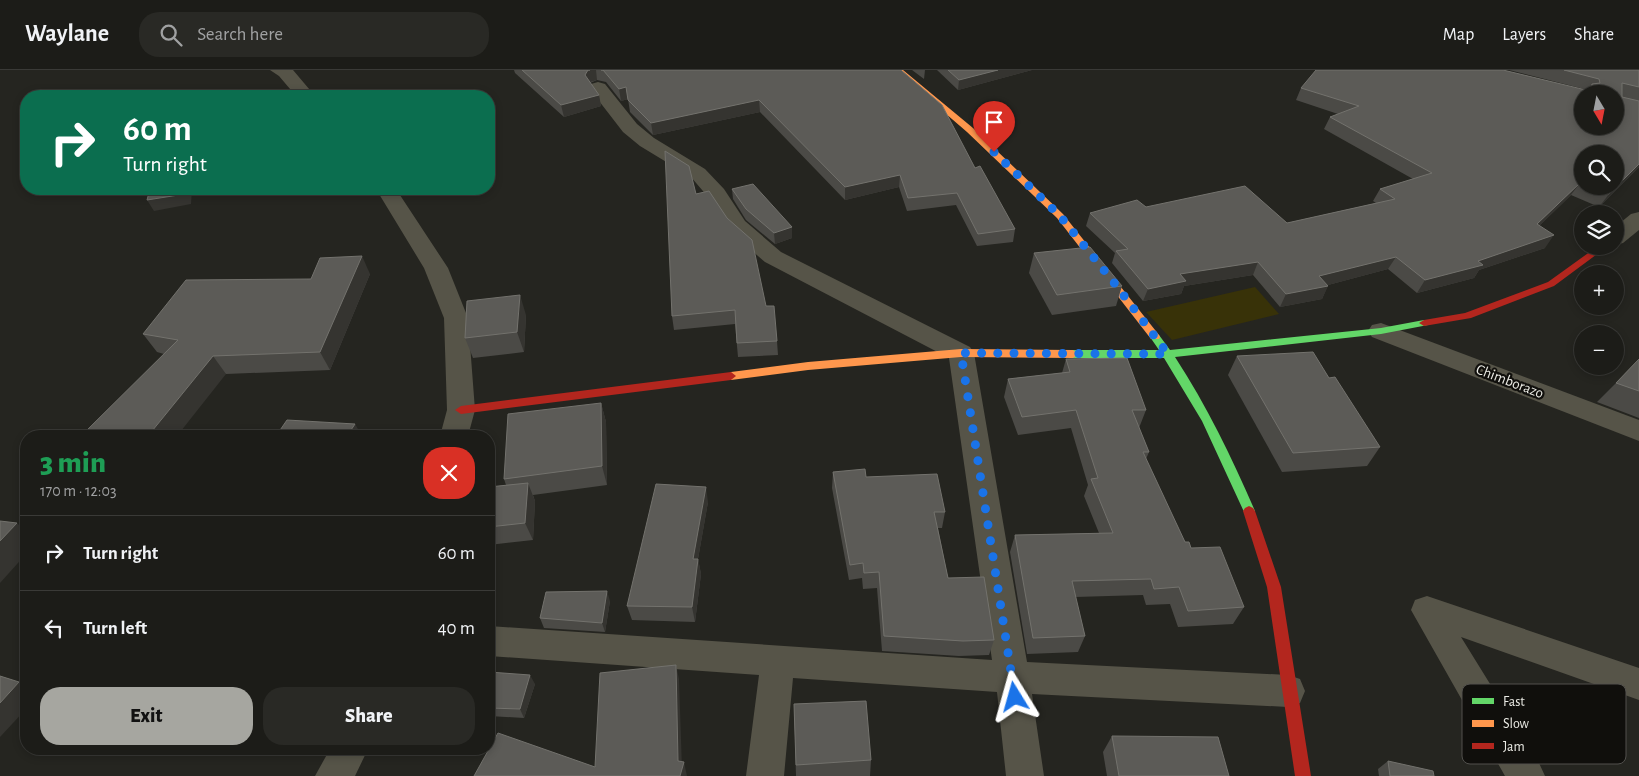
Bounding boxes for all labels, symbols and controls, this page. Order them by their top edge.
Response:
search box [139,12,489,57]
icon: search [157,21,185,49]
text: Waylane [25,22,109,46]
text: Search here [197,25,283,44]
text: Map [1443,26,1474,44]
text: Layers [1502,26,1546,44]
text: Share [1574,26,1614,44]
north arrow [1574,85,1624,135]
map controls [1574,85,1624,375]
pin [973,101,1015,152]
icon: arrive [980,108,1008,136]
icon: right [40,110,105,175]
text: 60 m [123,112,192,147]
button: search [1574,145,1624,195]
text: Turn right [123,153,207,175]
button: layers [1574,205,1624,255]
button: + [1574,265,1624,315]
button: − [1574,325,1624,375]
street label: Chimborazo [1474,362,1546,401]
button: close [423,447,475,499]
text: 3 min [40,448,106,478]
text: 170 m · 12:03 [40,483,117,499]
icon: right [40,539,68,567]
text: Turn right [83,544,158,563]
text: 60 m [438,544,475,563]
icon: left [40,614,68,642]
text: Turn left [83,619,147,638]
text: 40 m [437,619,475,638]
position arrow [988,670,1040,722]
legend [1462,684,1626,764]
button: Exit [40,687,253,745]
button: Share [263,687,475,745]
text: Fast [1503,695,1525,709]
text: Slow [1503,717,1530,731]
text: Jam [1503,740,1525,754]

